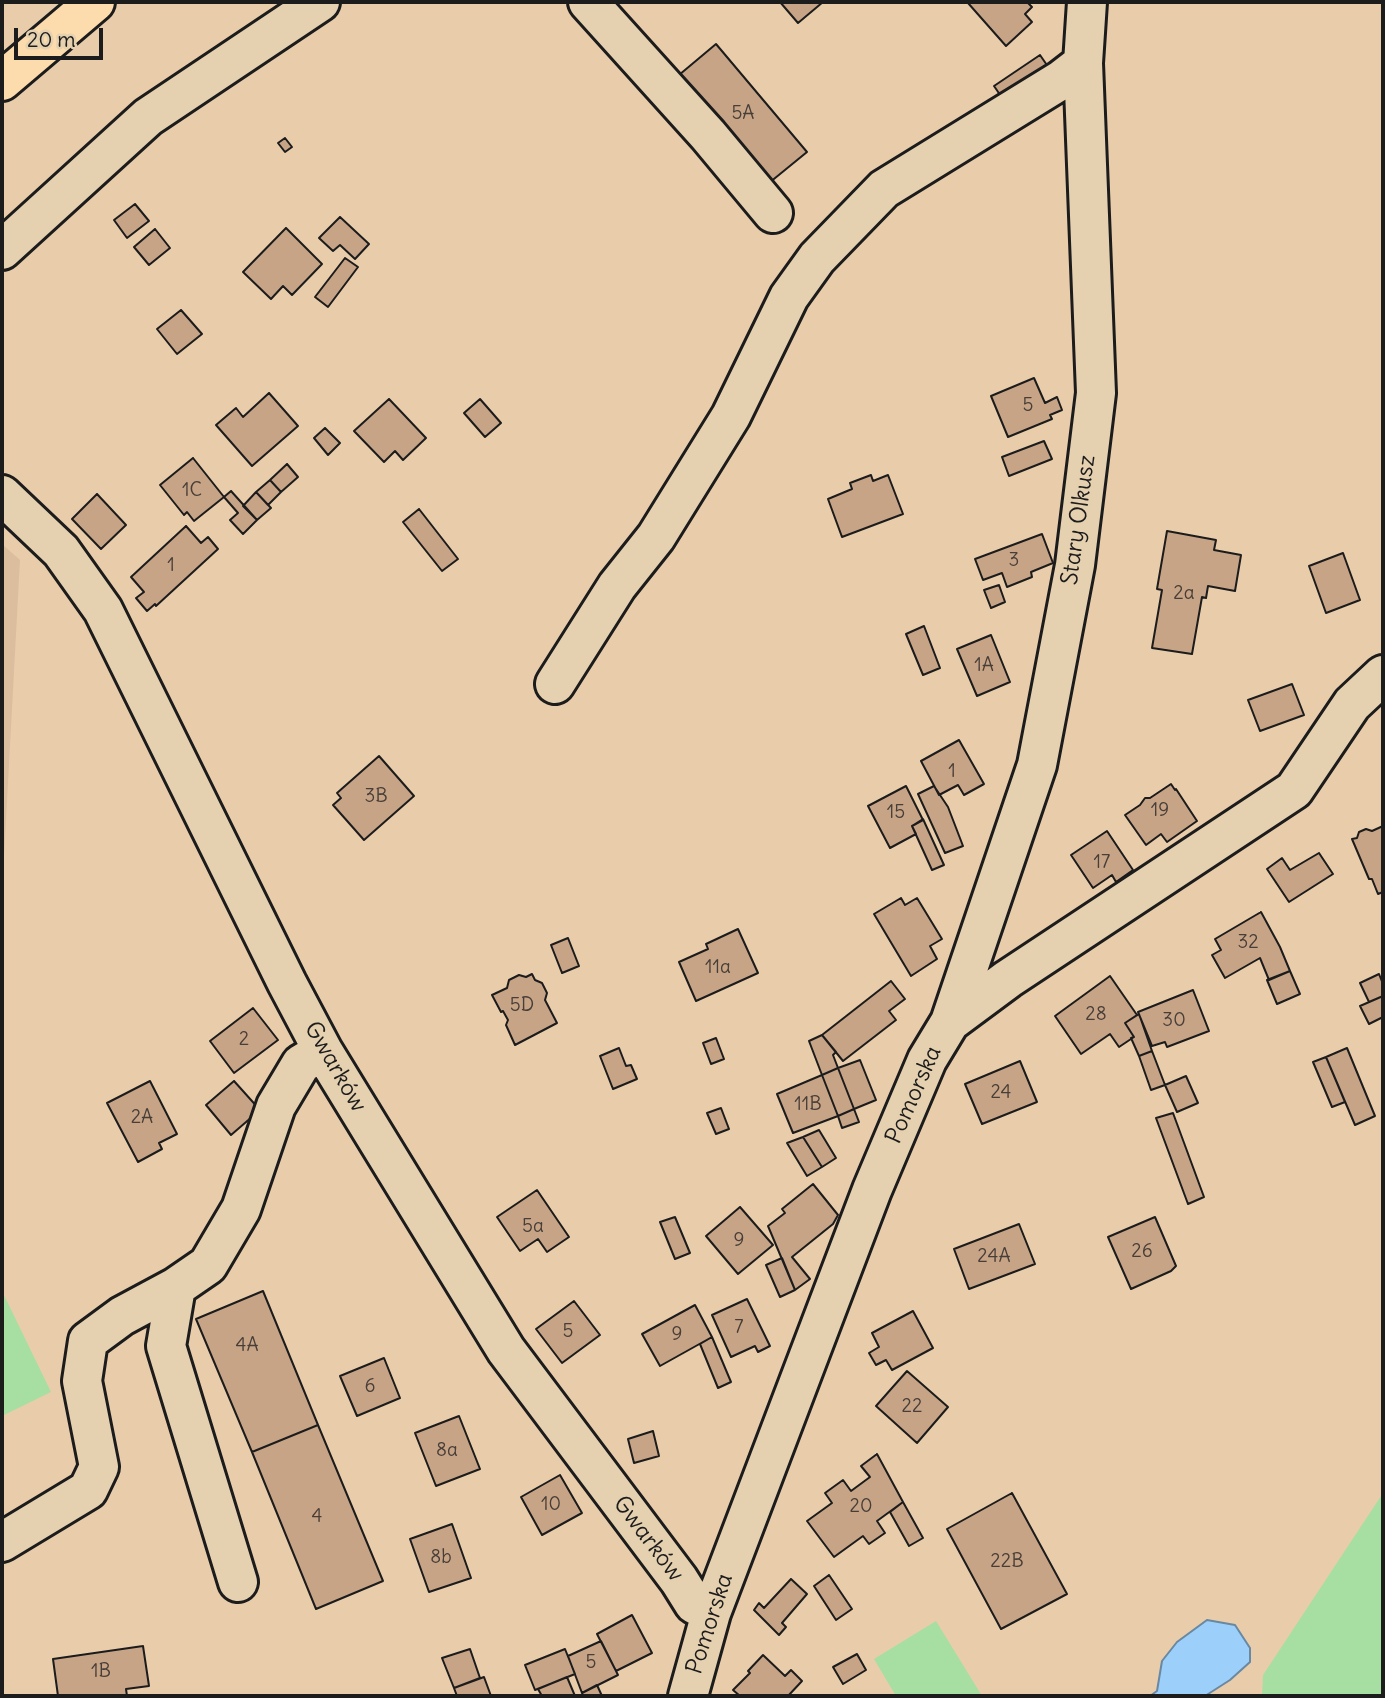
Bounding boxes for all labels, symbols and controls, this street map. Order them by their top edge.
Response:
scale bar [18,14,107,58]
text: 20 m [27,26,76,53]
house number: 5A [731,103,755,125]
house number: 5 [1023,395,1033,417]
street label: Stary Olkusz [1056,453,1102,587]
house number: 1C [182,480,202,502]
house number: 3 [1009,550,1019,572]
house number: 1 [167,555,175,577]
house number: 2a [1173,583,1195,605]
house number: 1A [974,655,994,677]
house number: 1 [948,761,956,783]
house number: 3B [364,786,388,808]
house number: 19 [1151,800,1169,822]
house number: 15 [887,802,905,824]
house number: 17 [1094,852,1110,874]
house number: 32 [1237,932,1259,954]
house number: 11a [705,957,731,979]
house number: 5D [510,995,534,1017]
house number: 28 [1085,1004,1107,1026]
house number: 30 [1162,1010,1186,1032]
street label: Gwarków [298,1017,372,1117]
house number: 2 [239,1029,249,1051]
street label: Pomorska [880,1042,948,1148]
house number: 24 [990,1082,1012,1104]
house number: 11B [794,1094,822,1116]
house number: 2A [131,1107,153,1129]
house number: 5a [522,1216,544,1238]
house number: 9 [734,1230,744,1252]
house number: 26 [1131,1241,1153,1263]
house number: 24A [977,1246,1011,1268]
house number: 7 [734,1317,744,1339]
house number: 5 [563,1321,573,1343]
house number: 9 [672,1324,682,1346]
house number: 4A [235,1335,259,1357]
house number: 6 [365,1376,375,1398]
house number: 22 [902,1396,922,1418]
house number: 8a [436,1440,458,1462]
street label: Gwarków [607,1491,689,1587]
house number: 10 [541,1494,561,1516]
house number: 20 [850,1496,872,1518]
house number: 4 [312,1506,322,1528]
house number: 8b [430,1547,452,1569]
house number: 22B [990,1551,1024,1573]
street label: Pomorska [681,1570,739,1678]
house number: 5 [586,1652,596,1674]
house number: 1B [91,1661,111,1683]

